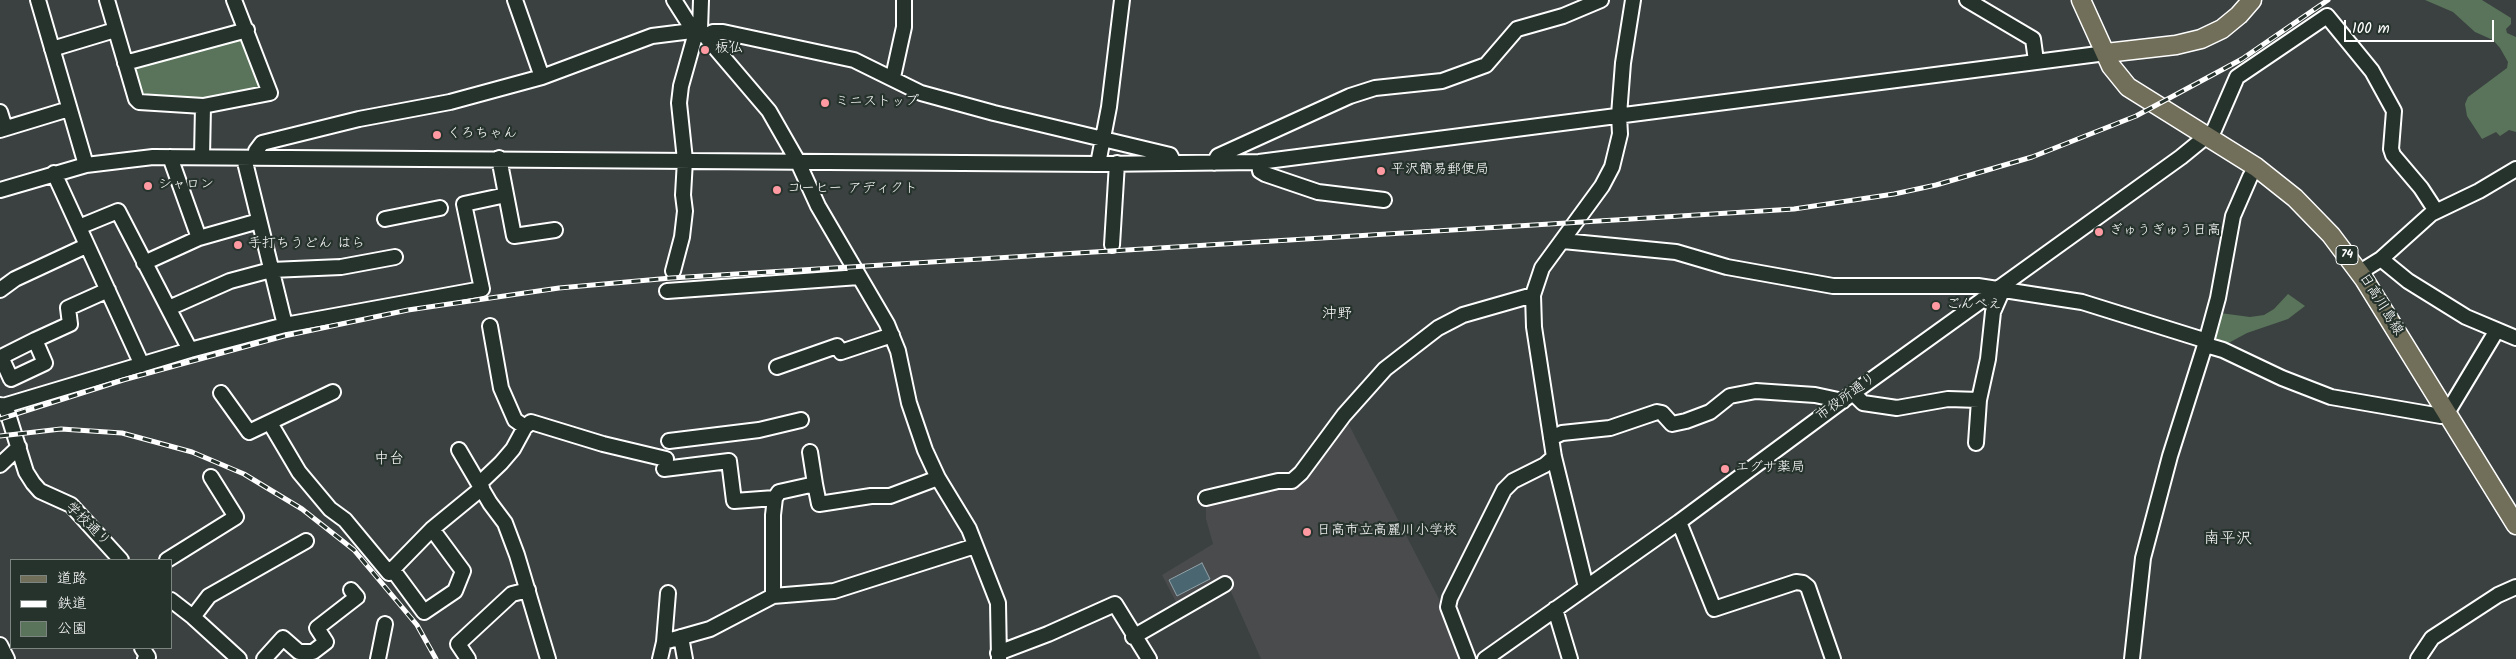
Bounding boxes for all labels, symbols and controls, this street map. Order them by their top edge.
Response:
scale bar [2346,10,2496,42]
text: 100 m [2352,17,2390,41]
place label: 板仏 [715,42,743,58]
marker: 板仏 [699,44,711,56]
place label: ミニストップ [835,95,919,111]
marker: ミニストップ [819,97,831,109]
place label: くろちゃん [447,127,517,143]
marker: くろちゃん [431,129,443,141]
place label: 平沢簡易郵便局 [1391,163,1489,179]
marker: 平沢簡易郵便局 [1375,165,1387,177]
place label: シャロン [158,178,214,194]
marker: シャロン [142,180,154,192]
place label: コーヒー アディクト [787,182,918,198]
marker: コーヒー アディクト [771,184,783,196]
place label: ぎゅうぎゅう日高 [2109,224,2221,240]
marker: ぎゅうぎゅう日高 [2093,226,2105,238]
place label: 手打ちうどん はら [248,237,366,253]
marker: 手打ちうどん はら [232,239,244,251]
road number: 74 [2336,246,2358,264]
street label: 日高川島線 [2354,271,2406,339]
place label: ごんべえ [1946,298,2002,314]
marker: ごんべえ [1930,300,1942,312]
district label: 沖野 [1322,306,1352,324]
street label: 市役所通り [1814,371,1880,425]
district label: 中台 [374,451,404,469]
place label: エグサ薬局 [1735,461,1805,477]
marker: エグサ薬局 [1719,463,1731,475]
street label: 学校通り [61,500,113,550]
place label: 日高市立高麗川小学校 [1317,524,1457,540]
marker: 日高市立高麗川小学校 [1301,526,1313,538]
district label: 南平沢 [2204,530,2252,550]
legend [10,559,172,649]
text: 道路 [57,567,87,591]
text: 鉄道 [57,592,87,616]
text: 公園 [57,617,87,641]

